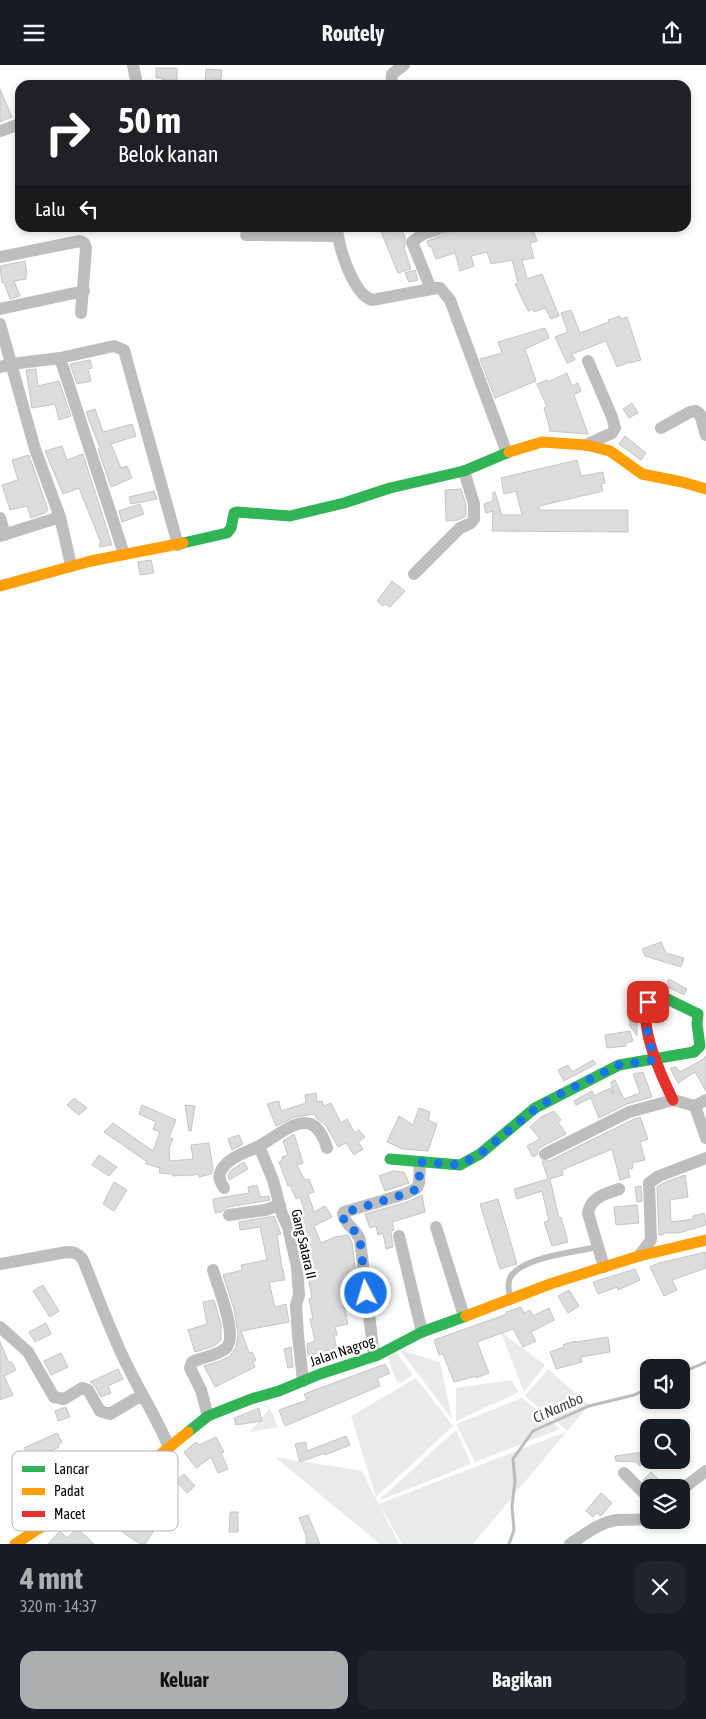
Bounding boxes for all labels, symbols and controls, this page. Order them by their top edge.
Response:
icon: menu [20,19,48,47]
icon: share [658,19,686,47]
text: Routely [322,20,384,46]
icon: right [35,100,100,165]
text: 50 m [118,100,181,140]
text: Belok kanan [118,141,219,167]
icon: left [75,195,103,223]
text: Lalu [35,198,65,220]
pin [627,981,669,1023]
icon: arrive [634,988,662,1016]
street label: Gang Satara II [288,1208,320,1280]
position arrow [339,1266,391,1318]
street label: Jalan Nagrog [308,1332,376,1370]
map controls [640,1359,690,1529]
button: sound [640,1359,690,1409]
water label: Ci Nambo [530,1389,585,1426]
button: search [640,1419,690,1469]
legend [12,1451,178,1531]
text: Lancar [54,1461,89,1477]
button: layers [640,1479,690,1529]
text: Padat [54,1483,84,1499]
text: Macet [54,1506,85,1522]
text: 4 mnt [20,1561,83,1595]
button: close [634,1561,686,1613]
text: 320 m · 14:37 [20,1597,97,1615]
button: Keluar [20,1651,348,1709]
button: Bagikan [358,1651,686,1709]

